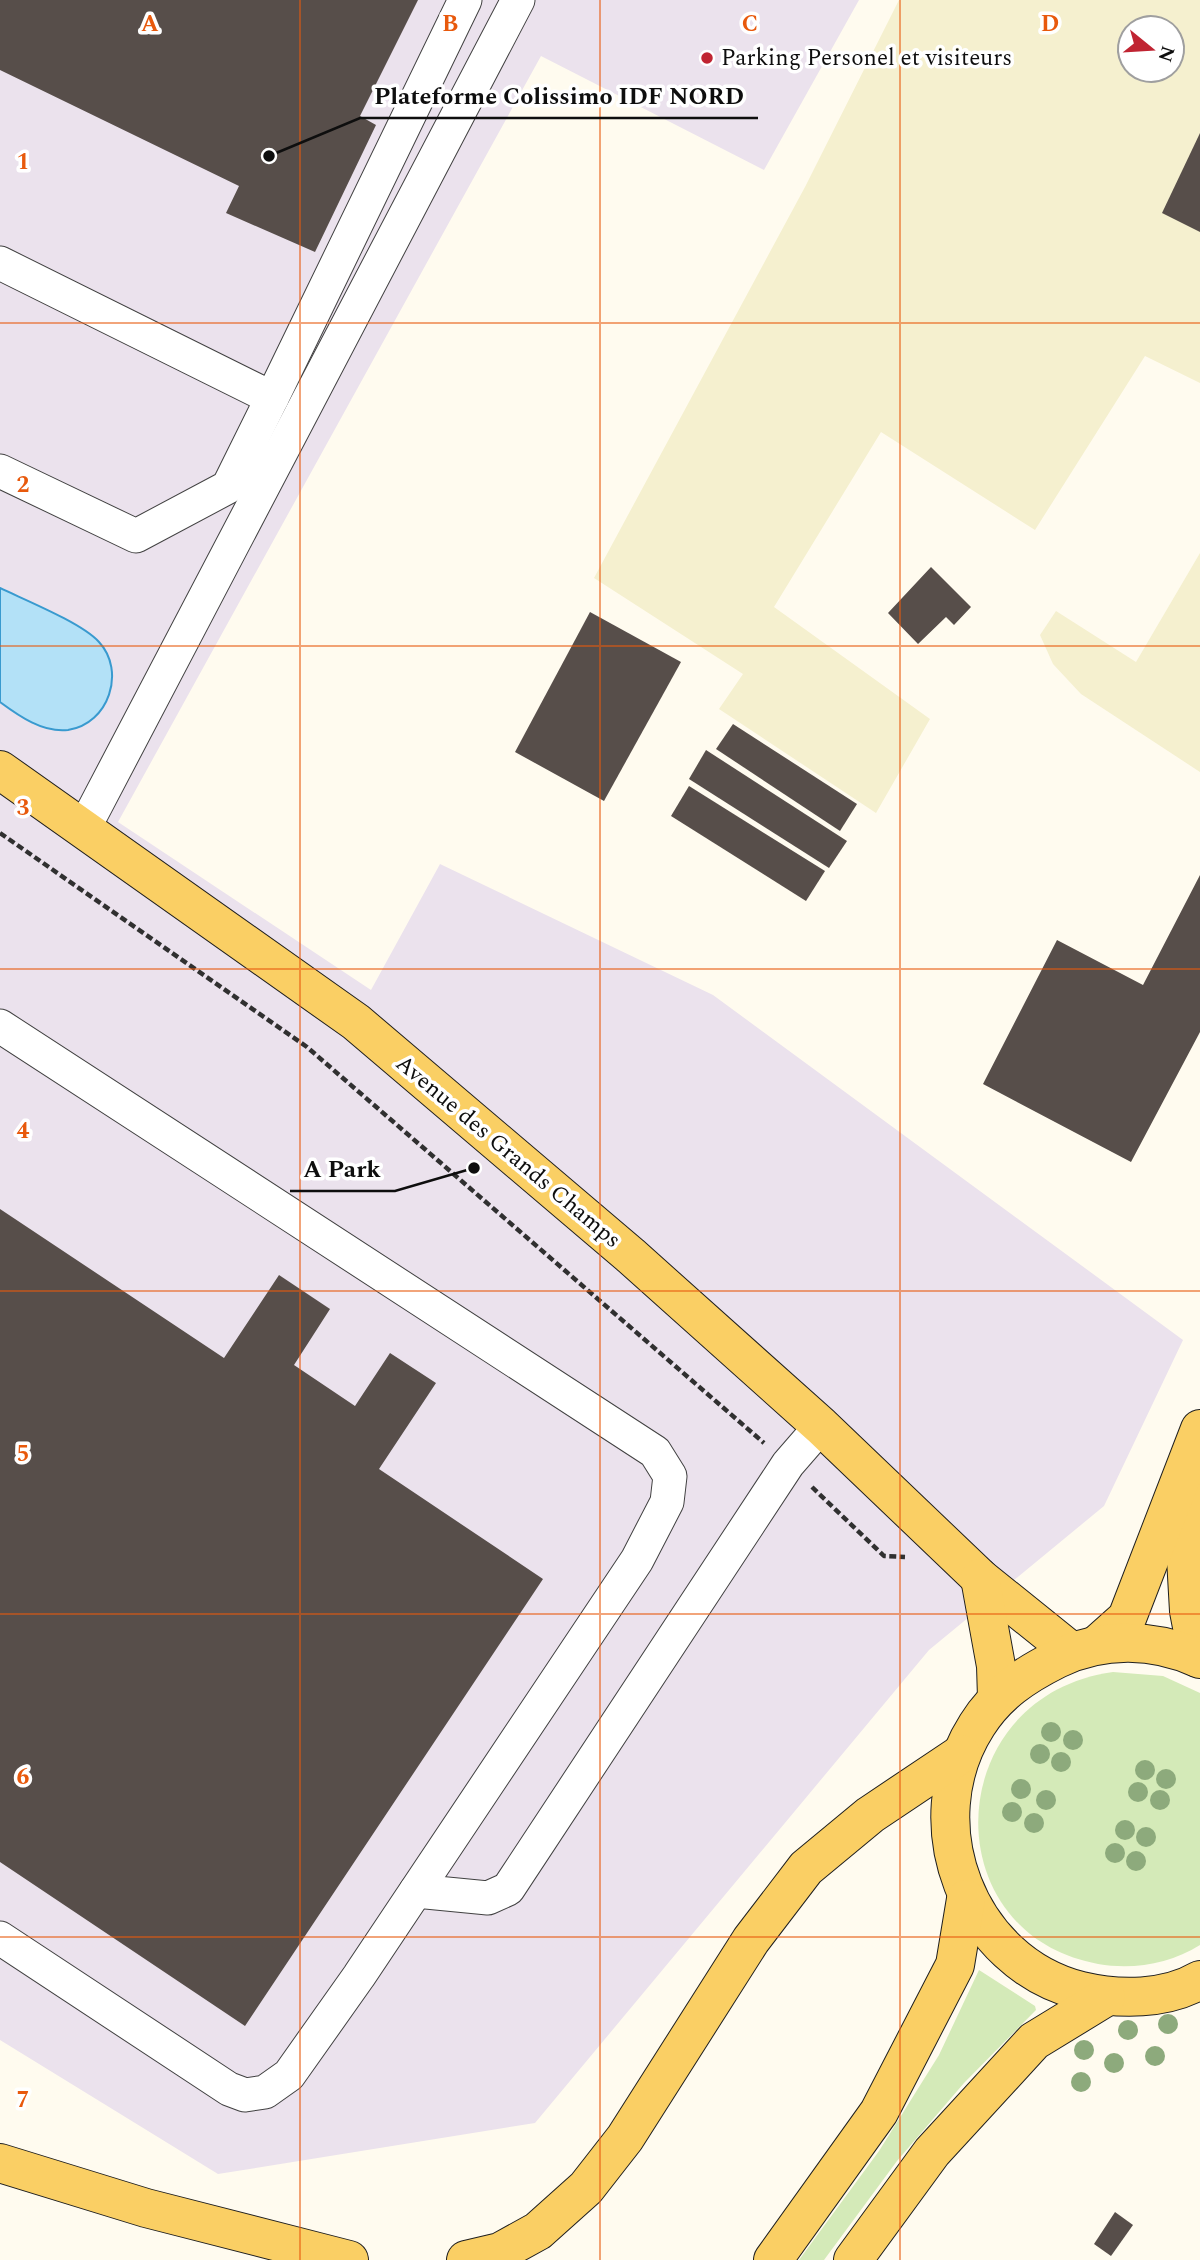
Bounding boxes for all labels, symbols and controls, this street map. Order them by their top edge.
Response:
text: A [141,7,159,42]
text: B [442,7,458,42]
text: C [742,7,758,42]
text: D [1041,7,1059,42]
north arrow [1116,14,1186,84]
place label: Parking Personel et visiteurs [721,41,1012,76]
text: N [1150,42,1182,66]
marker: Parking Personel et visiteurs [699,50,715,66]
callout: Plateforme Colissimo IDF NORD [360,73,758,118]
text: Plateforme Colissimo IDF NORD [374,79,744,115]
text: 1 [17,145,29,180]
text: 2 [17,468,30,503]
text: 3 [17,791,30,826]
street label: Avenue des Grands Champs [387,1047,629,1257]
text: 4 [17,1114,30,1149]
callout: A Park [290,1146,395,1191]
text: A Park [303,1152,381,1188]
text: 5 [17,1437,29,1472]
text: 6 [17,1760,30,1795]
text: 7 [17,2083,29,2118]

